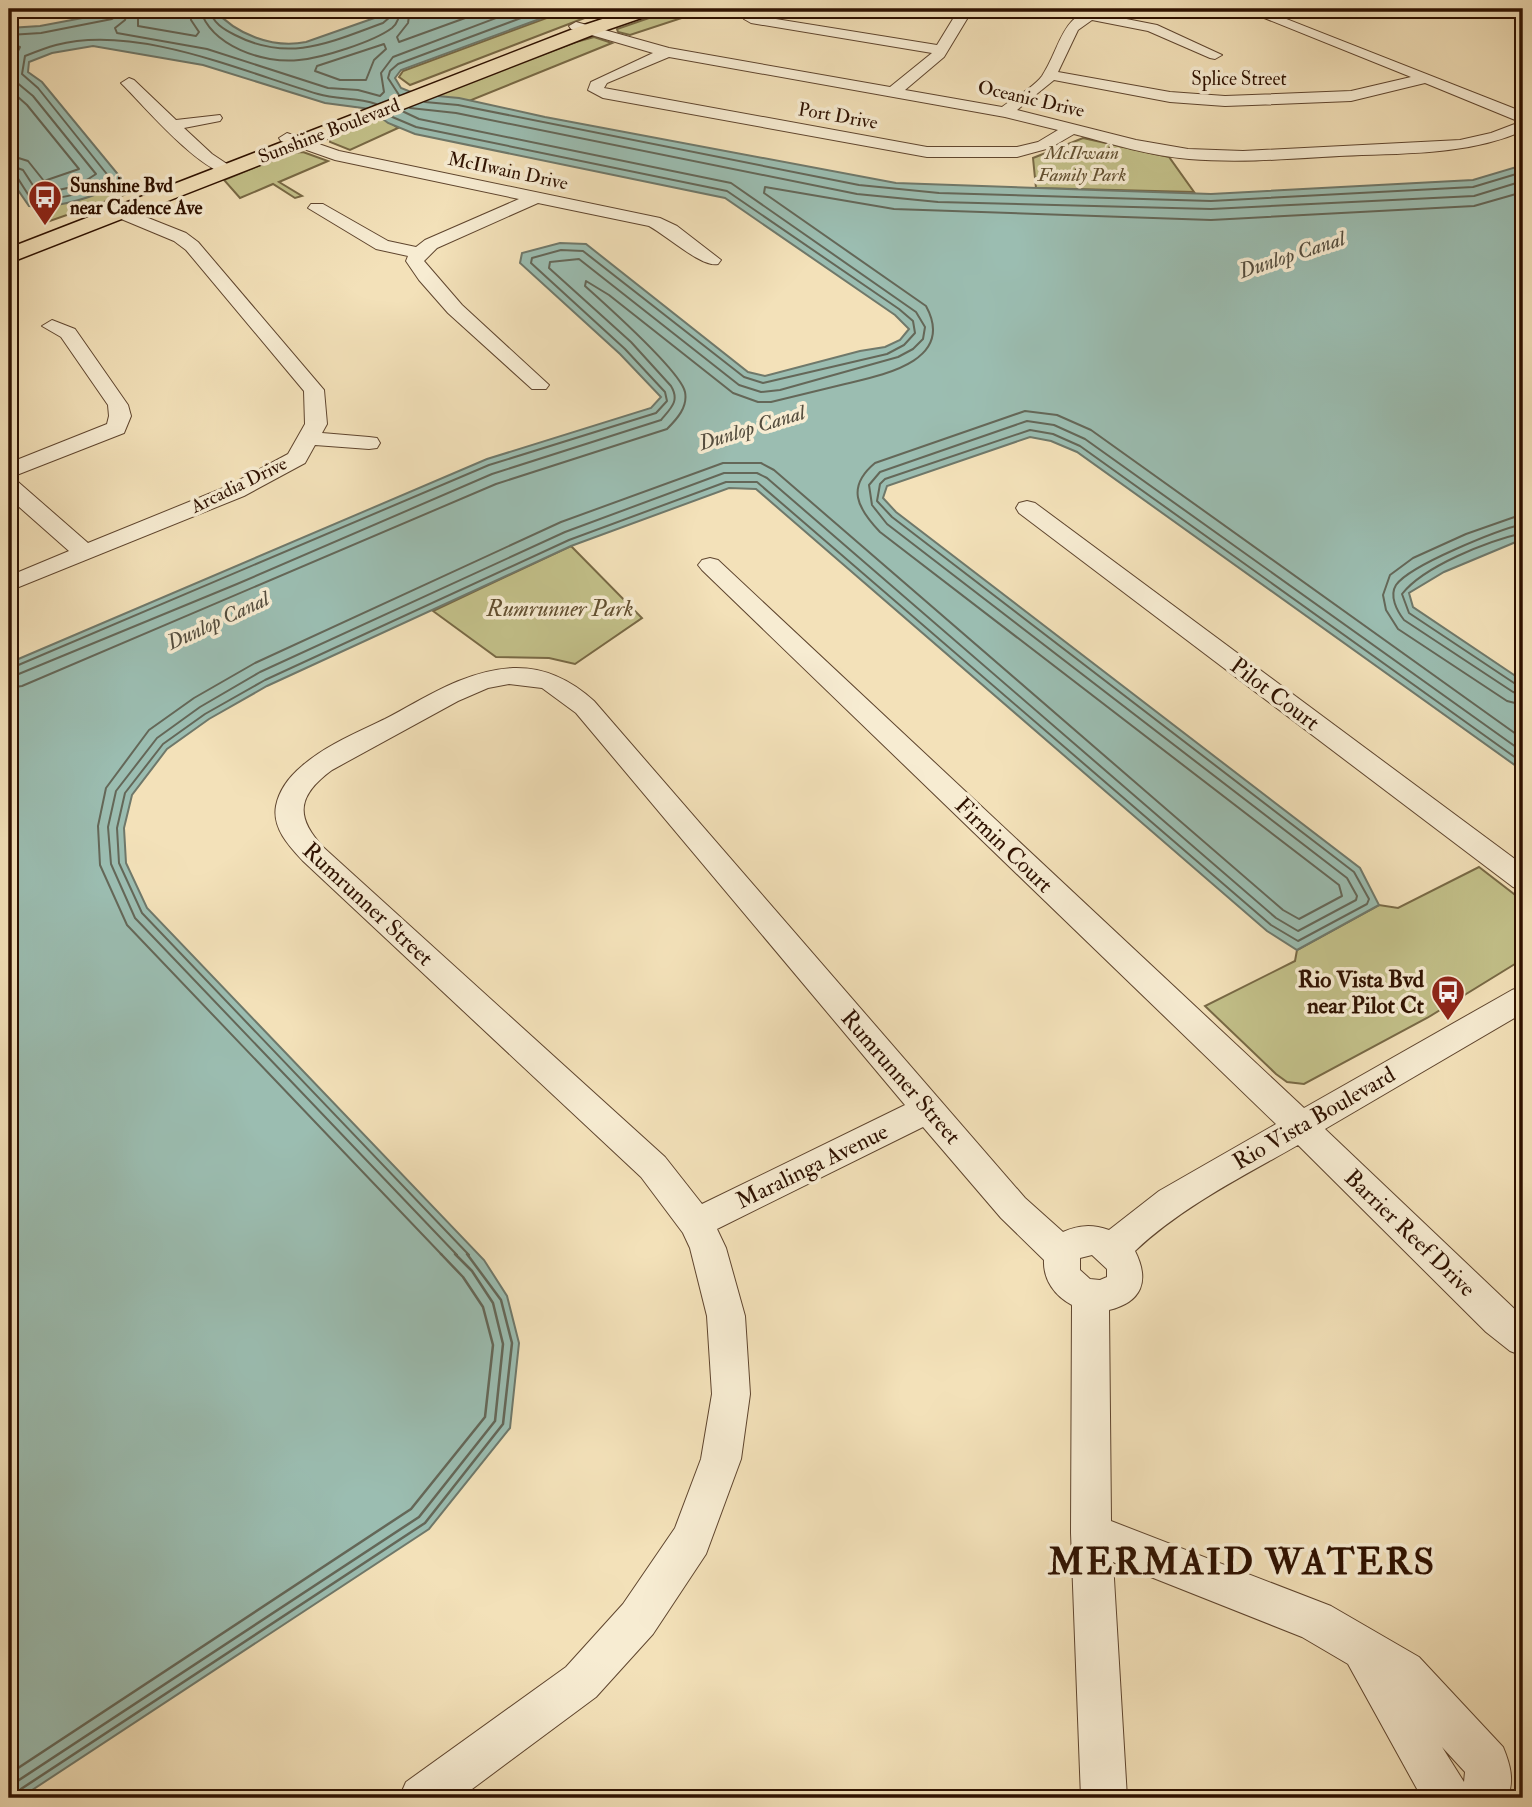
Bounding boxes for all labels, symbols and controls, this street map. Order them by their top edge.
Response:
street label: Splice Street [1191,67,1287,92]
street label: Oceanic Drive [975,75,1087,123]
street label: Sunshine Boulevard [255,93,404,169]
street label: Port Drive [796,97,880,135]
park label: McIlwain Family Park [1037,141,1126,187]
street label: McIIwain Drive [446,147,570,195]
place label: Sunshine Bvd near Cadence Ave [69,174,203,220]
bus stop icon: Sunshine Bvd near Cadence Ave [26,178,64,227]
water label: Dunlop Canal [1235,225,1350,285]
water label: Dunlop Canal [695,398,810,457]
street label: Arcadia Drive [186,451,291,519]
water label: Dunlop Canal [162,585,275,657]
park label: Rumrunner Park [485,594,634,623]
street label: Pilot Court [1225,651,1325,737]
street label: Firmin Court [949,791,1059,899]
street label: Rumrunner Street [296,836,440,972]
place label: Rio Vista Bvd near Pilot Ct [1298,965,1425,1020]
bus stop icon: Rio Vista Bvd near Pilot Ct [1429,973,1467,1022]
street label: Rumrunner Street [835,1004,967,1150]
street label: Rio Vista Boulevard [1228,1060,1400,1176]
street label: Maralinga Avenue [731,1116,893,1215]
street label: Barrier Reef Drive [1338,1163,1482,1303]
district label: MERMAID WATERS [1047,1539,1436,1586]

